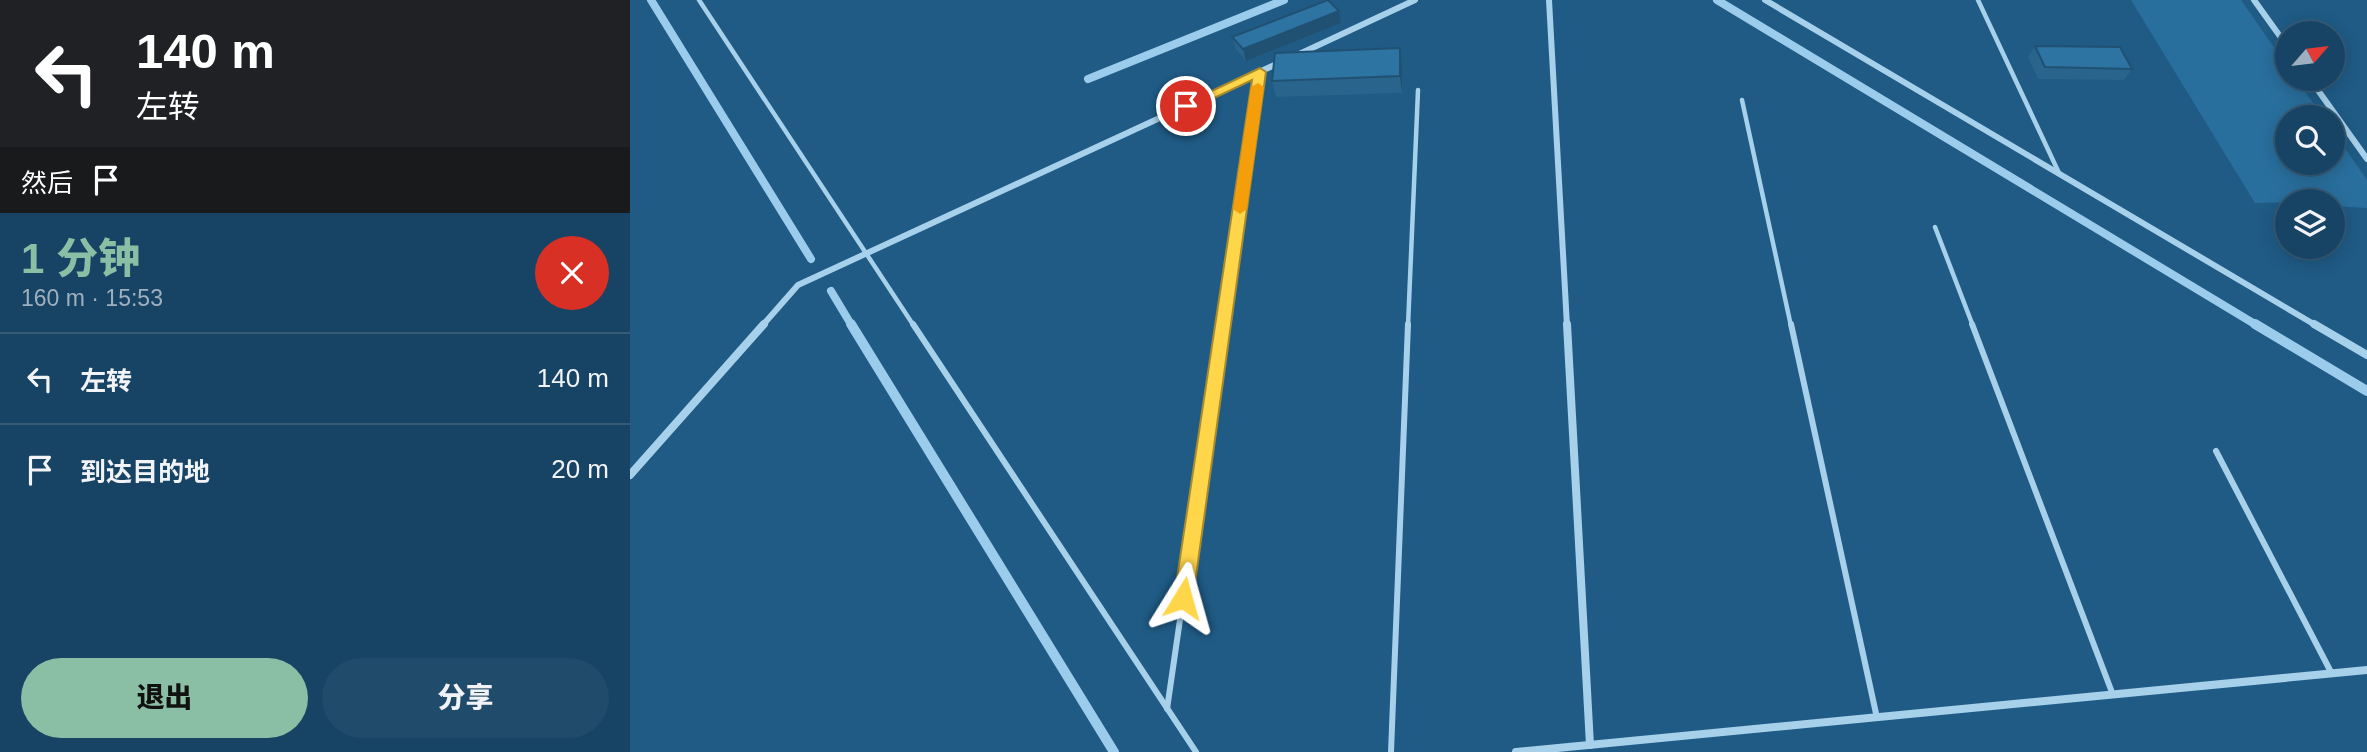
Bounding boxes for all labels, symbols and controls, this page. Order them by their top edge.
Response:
north arrow [2275,21,2345,91]
map controls [2275,21,2345,259]
text: 140 m [136,24,275,78]
icon: left [21,28,112,119]
pin [1156,76,1216,136]
icon: arrive [1167,87,1205,125]
text: 左转 [136,89,200,125]
button: search [2275,105,2345,175]
icon: arrive [87,161,125,199]
text: 然后 [21,168,73,198]
button: layers [2275,189,2345,259]
text: 1 分钟 [21,235,140,282]
button: close [535,236,609,310]
text: 160 m · 15:53 [21,285,163,311]
icon: left [21,360,59,398]
text: 140 m [537,363,609,393]
text: 左转 [80,366,132,396]
icon: arrive [21,451,59,489]
text: 20 m [551,454,609,484]
text: 到达目的地 [80,457,210,487]
position arrow [1146,561,1220,635]
button: 退出 [21,658,308,738]
button: 分享 [322,658,609,738]

